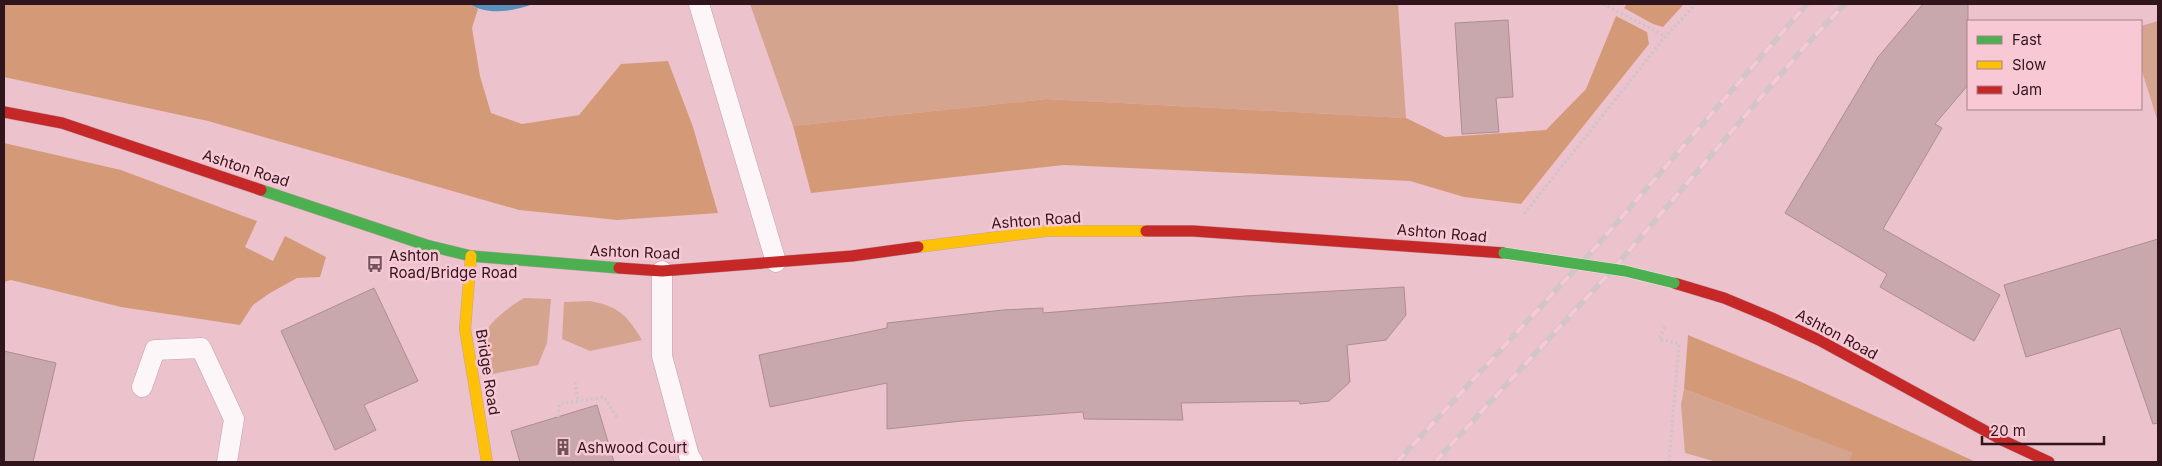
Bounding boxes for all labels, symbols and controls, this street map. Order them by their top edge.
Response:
legend [1967,20,2142,110]
text: Fast [2012,30,2042,49]
text: Slow [2012,55,2046,74]
text: Jam [2012,80,2042,99]
street label: Ashton Road [200,145,292,191]
street label: Ashton Road [990,207,1082,233]
street label: Ashton Road [1396,220,1488,246]
street label: Ashton Road [590,241,680,263]
place label: Ashton Road/Bridge Road [389,246,517,282]
bus stop icon: Ashton Road/Bridge Road [365,254,385,274]
street label: Ashton Road [1793,304,1881,364]
street label: Bridge Road [472,328,504,416]
scale bar [1982,414,2104,446]
text: 20 m [1990,421,2026,440]
building icon: Ashwood Court [553,437,573,457]
place label: Ashwood Court [577,438,687,457]

